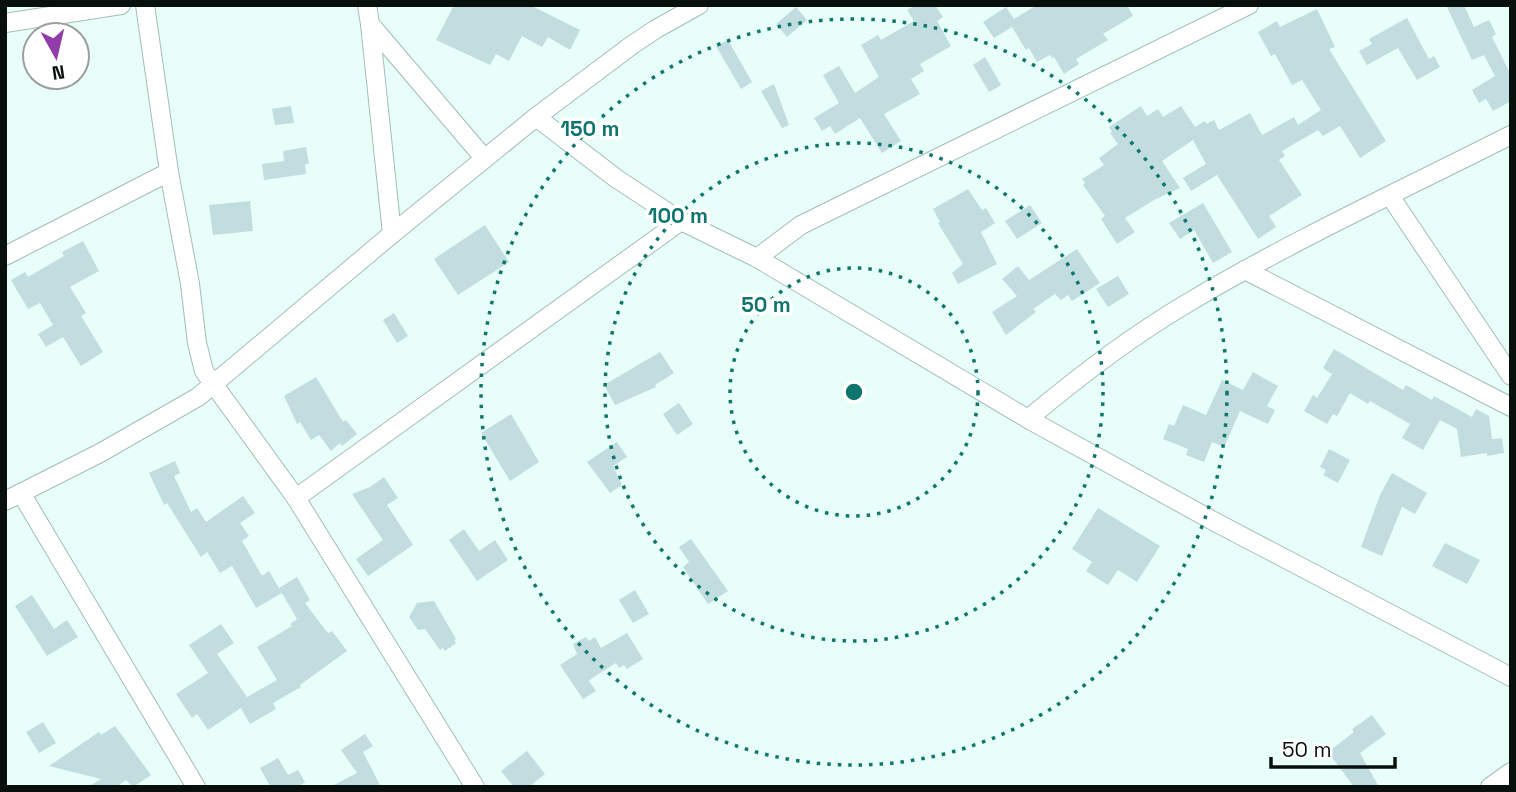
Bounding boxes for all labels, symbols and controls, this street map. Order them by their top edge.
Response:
north arrow [21,21,91,91]
text: N [50,59,66,86]
text: 150 m [561,115,619,142]
text: 100 m [648,202,708,229]
text: 50 m [741,291,791,318]
centre of rings [842,380,866,404]
scale bar [1271,726,1395,770]
text: 50 m [1282,736,1332,763]

